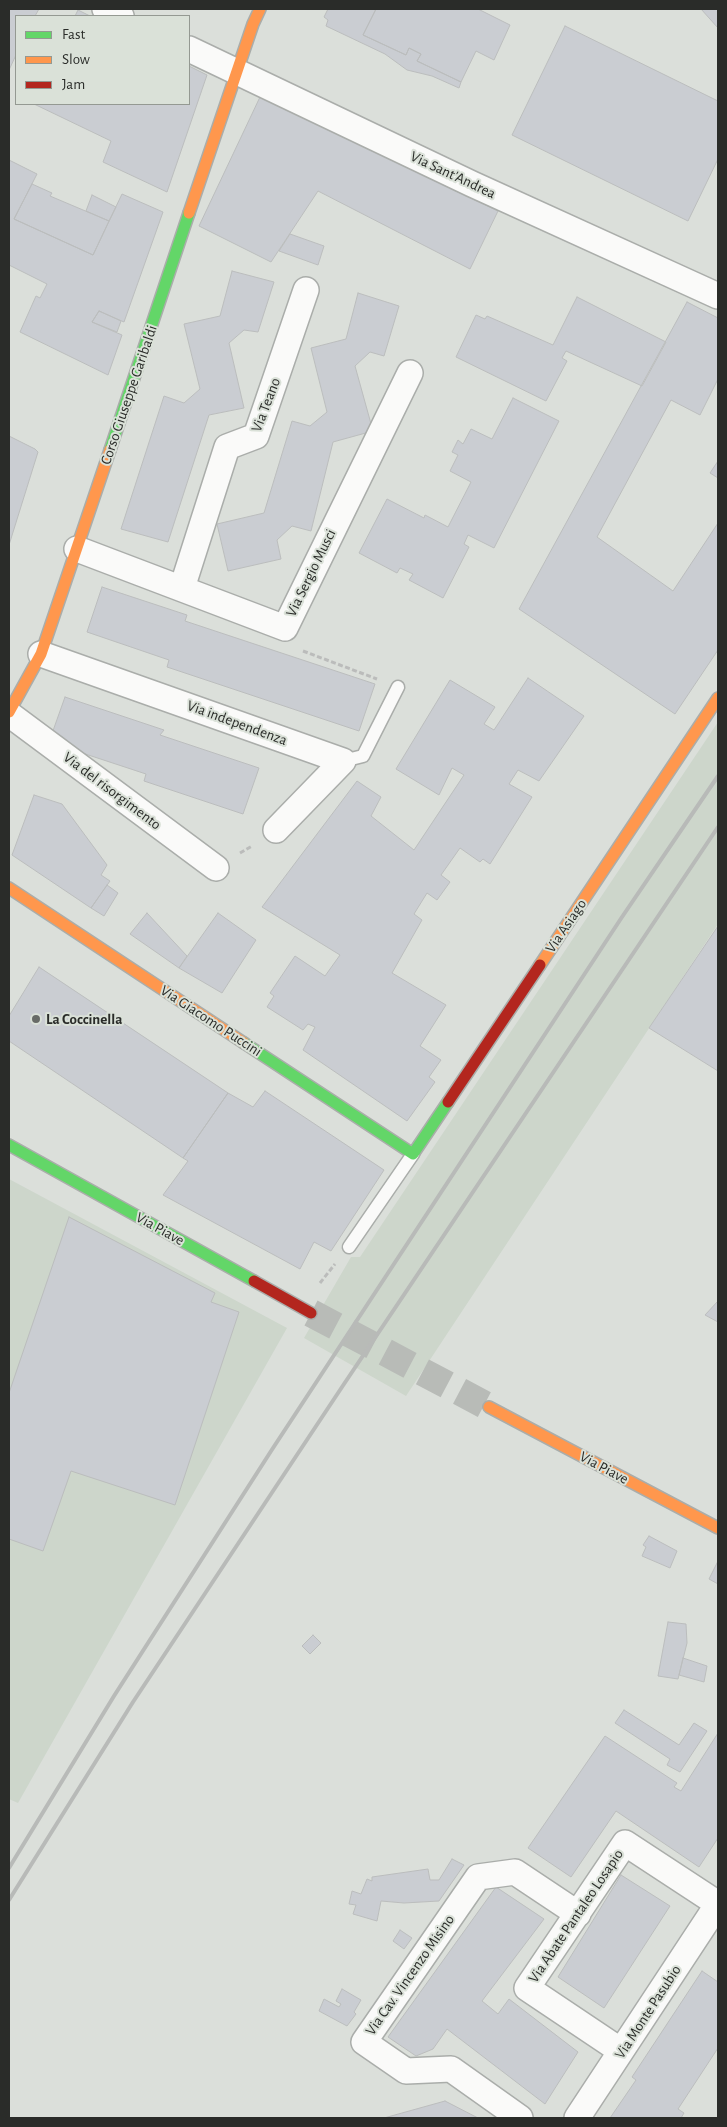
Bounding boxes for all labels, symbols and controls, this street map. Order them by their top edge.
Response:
legend [15,15,190,105]
text: Fast [62,27,85,42]
text: Slow [62,52,90,67]
text: Jam [62,77,85,92]
street label: Via Sant'Andrea [407,147,499,203]
street label: Corso Giuseppe Garibaldi [97,323,161,467]
street label: Via Teano [247,375,285,435]
street label: Via Sergio Musci [282,526,340,620]
street label: Via independenza [184,697,290,749]
street label: Via del risorgimento [59,748,165,834]
street label: Via Asiago [541,896,591,956]
street label: Via Giacomo Puccini [157,981,265,1061]
place label: La Coccinella [46,1010,122,1028]
marker: La Coccinella [30,1013,42,1025]
street label: Via Piave [133,1208,187,1250]
street label: Via Piave [577,1448,631,1488]
street label: Via Abate Pantaleo Losapio [525,1846,627,1986]
street label: Via Cav. Vincenzo Misino [362,1911,458,2039]
street label: Via Monte Pasubio [611,1962,685,2062]

